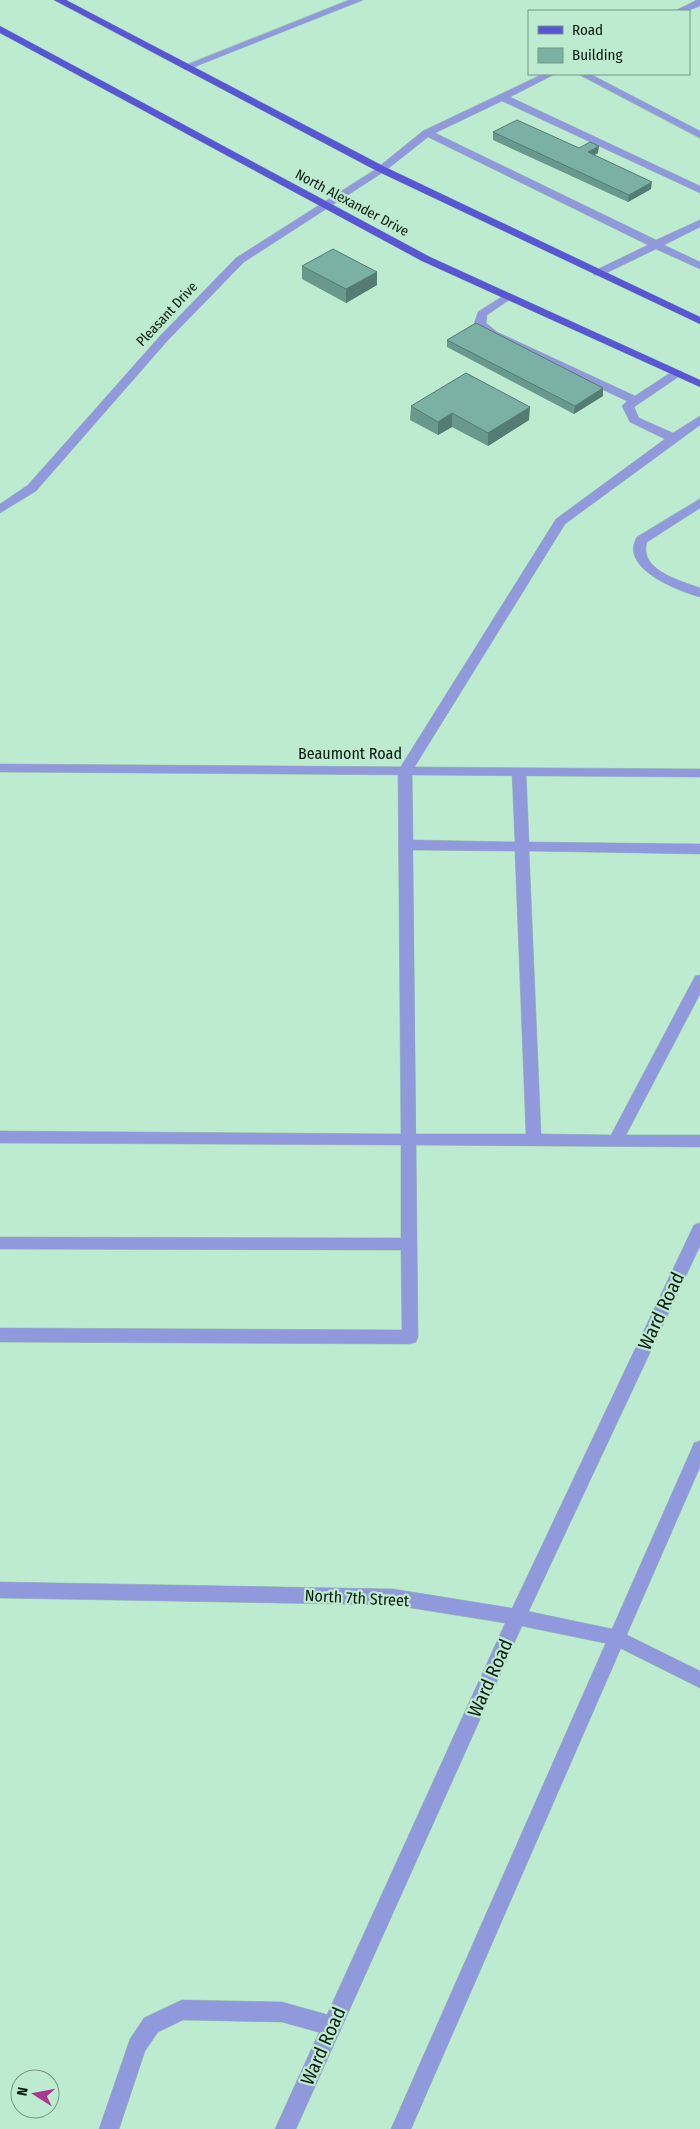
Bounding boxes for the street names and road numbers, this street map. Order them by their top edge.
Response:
street label: North Alexander Drive [292,166,412,240]
street label: Pleasant Drive [133,278,201,350]
street label: Beaumont Road [298,744,402,763]
street label: Ward Road [633,1268,689,1354]
street label: North 7th Street [304,1586,410,1610]
street label: Ward Road [463,1635,517,1721]
street label: Ward Road [296,2003,350,2089]

